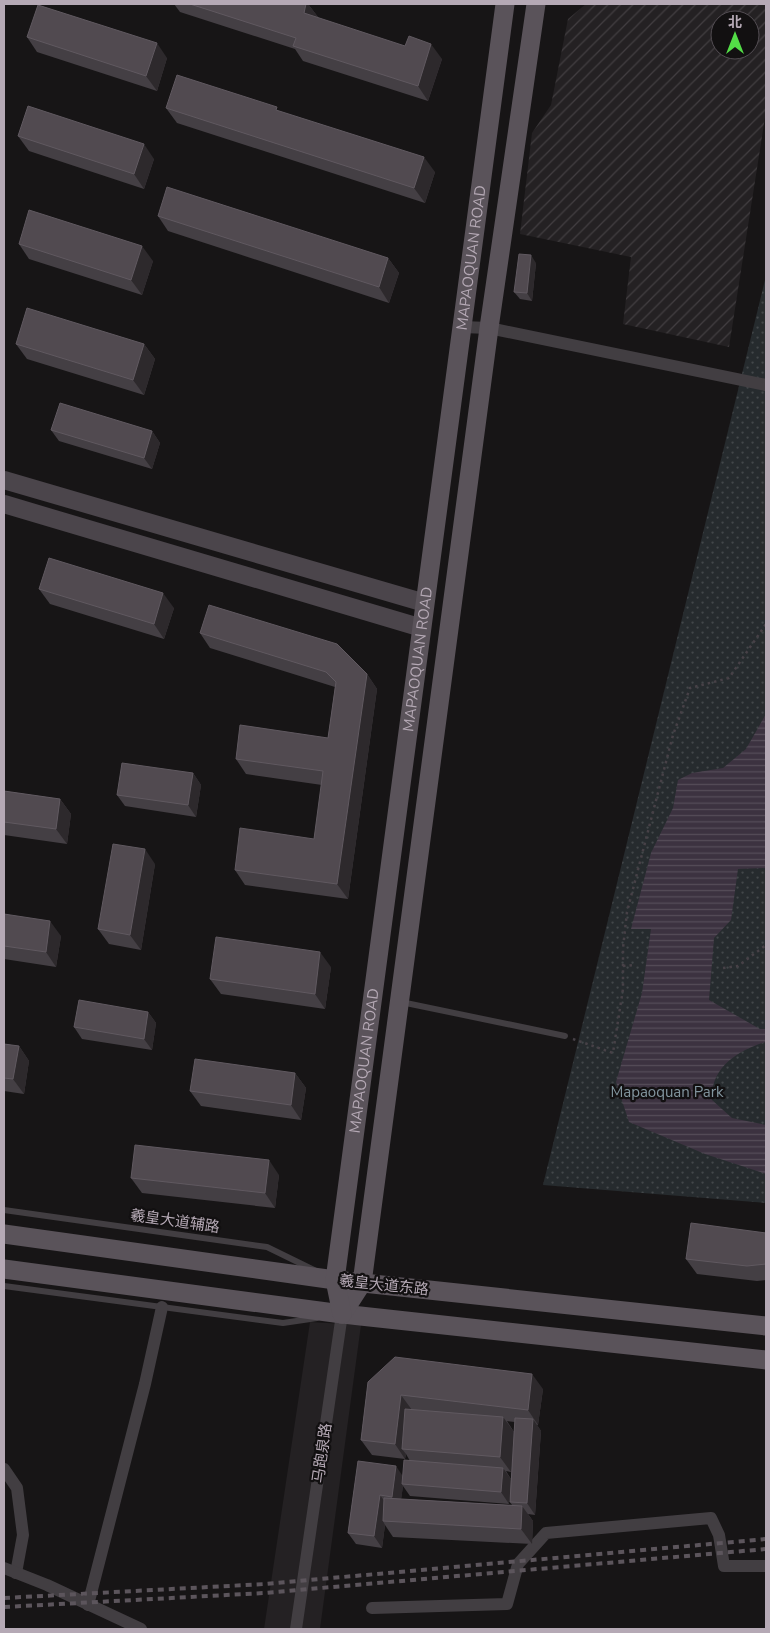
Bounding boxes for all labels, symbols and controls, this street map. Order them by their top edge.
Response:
north arrow [710,10,760,60]
text: 北 [728,13,742,32]
street label: MAPAOQUAN ROAD [452,184,491,331]
street label: MAPAOQUAN ROAD [398,585,437,733]
street label: MAPAOQUAN ROAD [345,987,384,1134]
park label: Mapaoquan Park [610,1082,724,1102]
street label: 羲皇大道辅路 [129,1205,221,1237]
street label: 羲皇大道东路 [338,1270,430,1300]
street label: 马跑泉路 [308,1422,336,1484]

